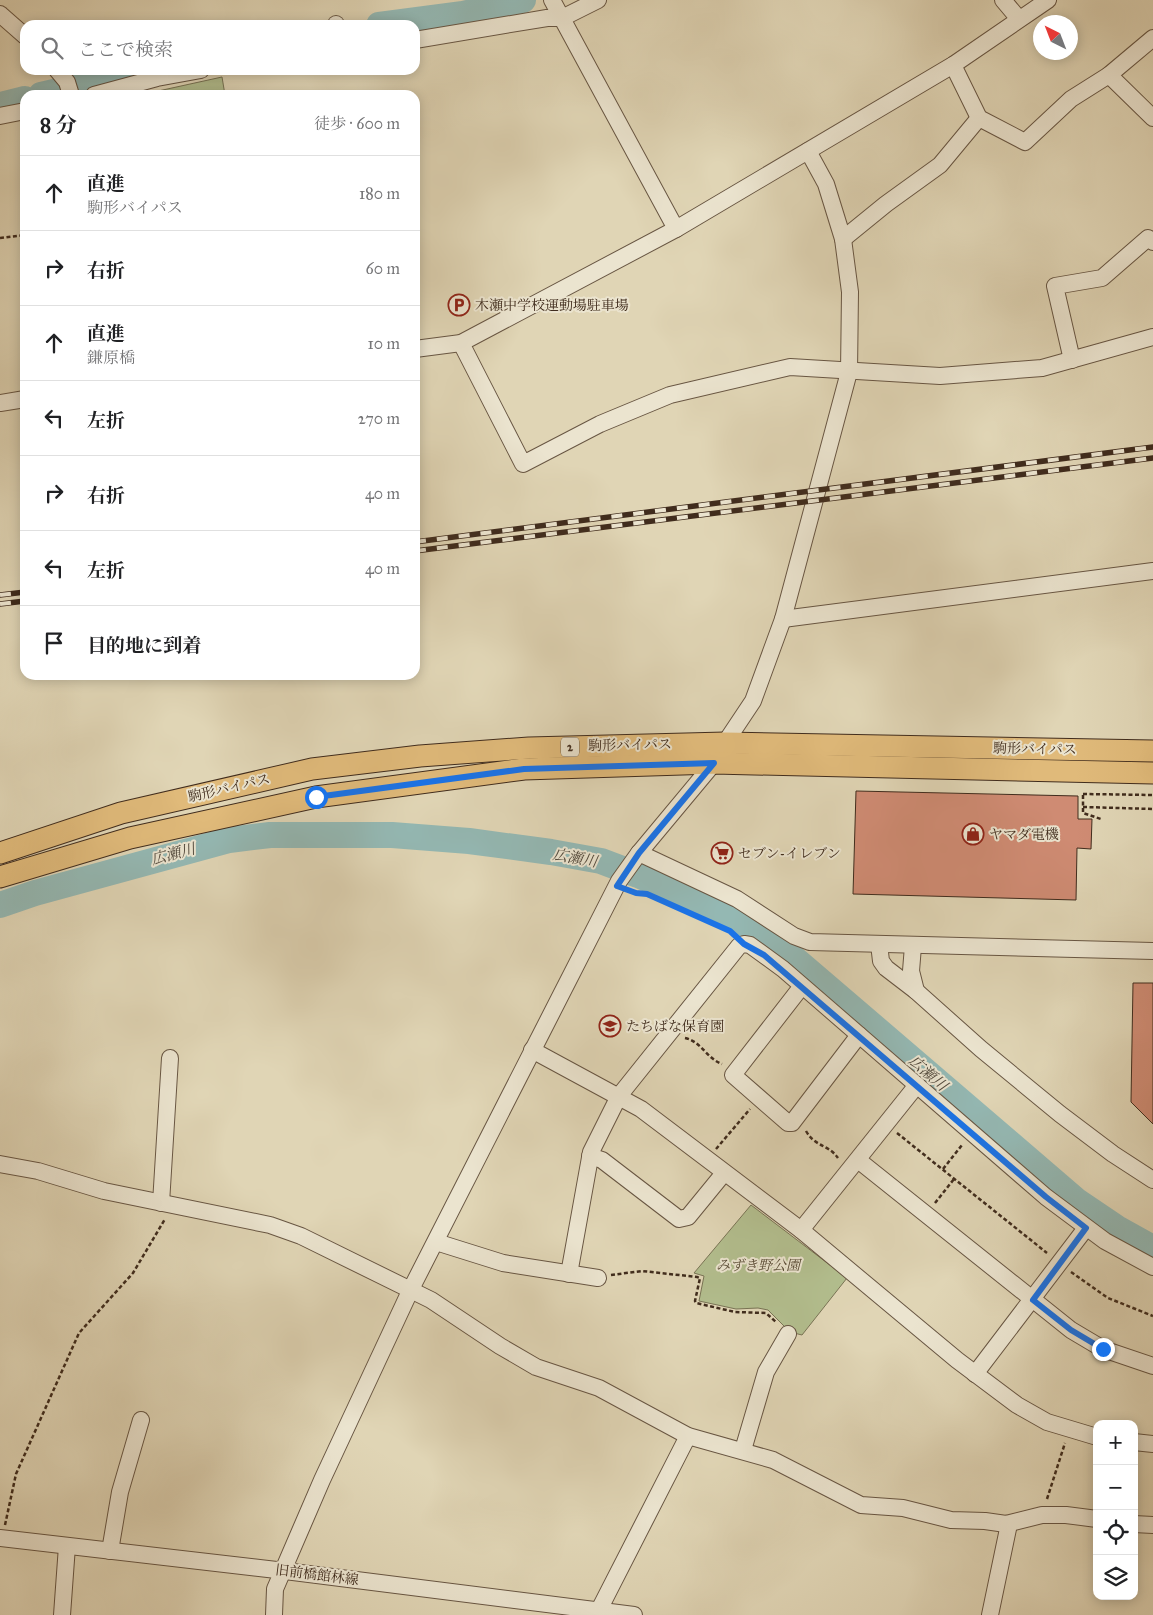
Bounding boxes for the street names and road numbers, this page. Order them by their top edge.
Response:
street label: 駒形バイパス [588,736,672,754]
road number: 2 [561,738,579,756]
street label: 駒形バイパス [993,740,1077,758]
street label: 駒形バイパス [186,770,272,806]
street label: 旧前橋館林線 [274,1561,360,1589]

